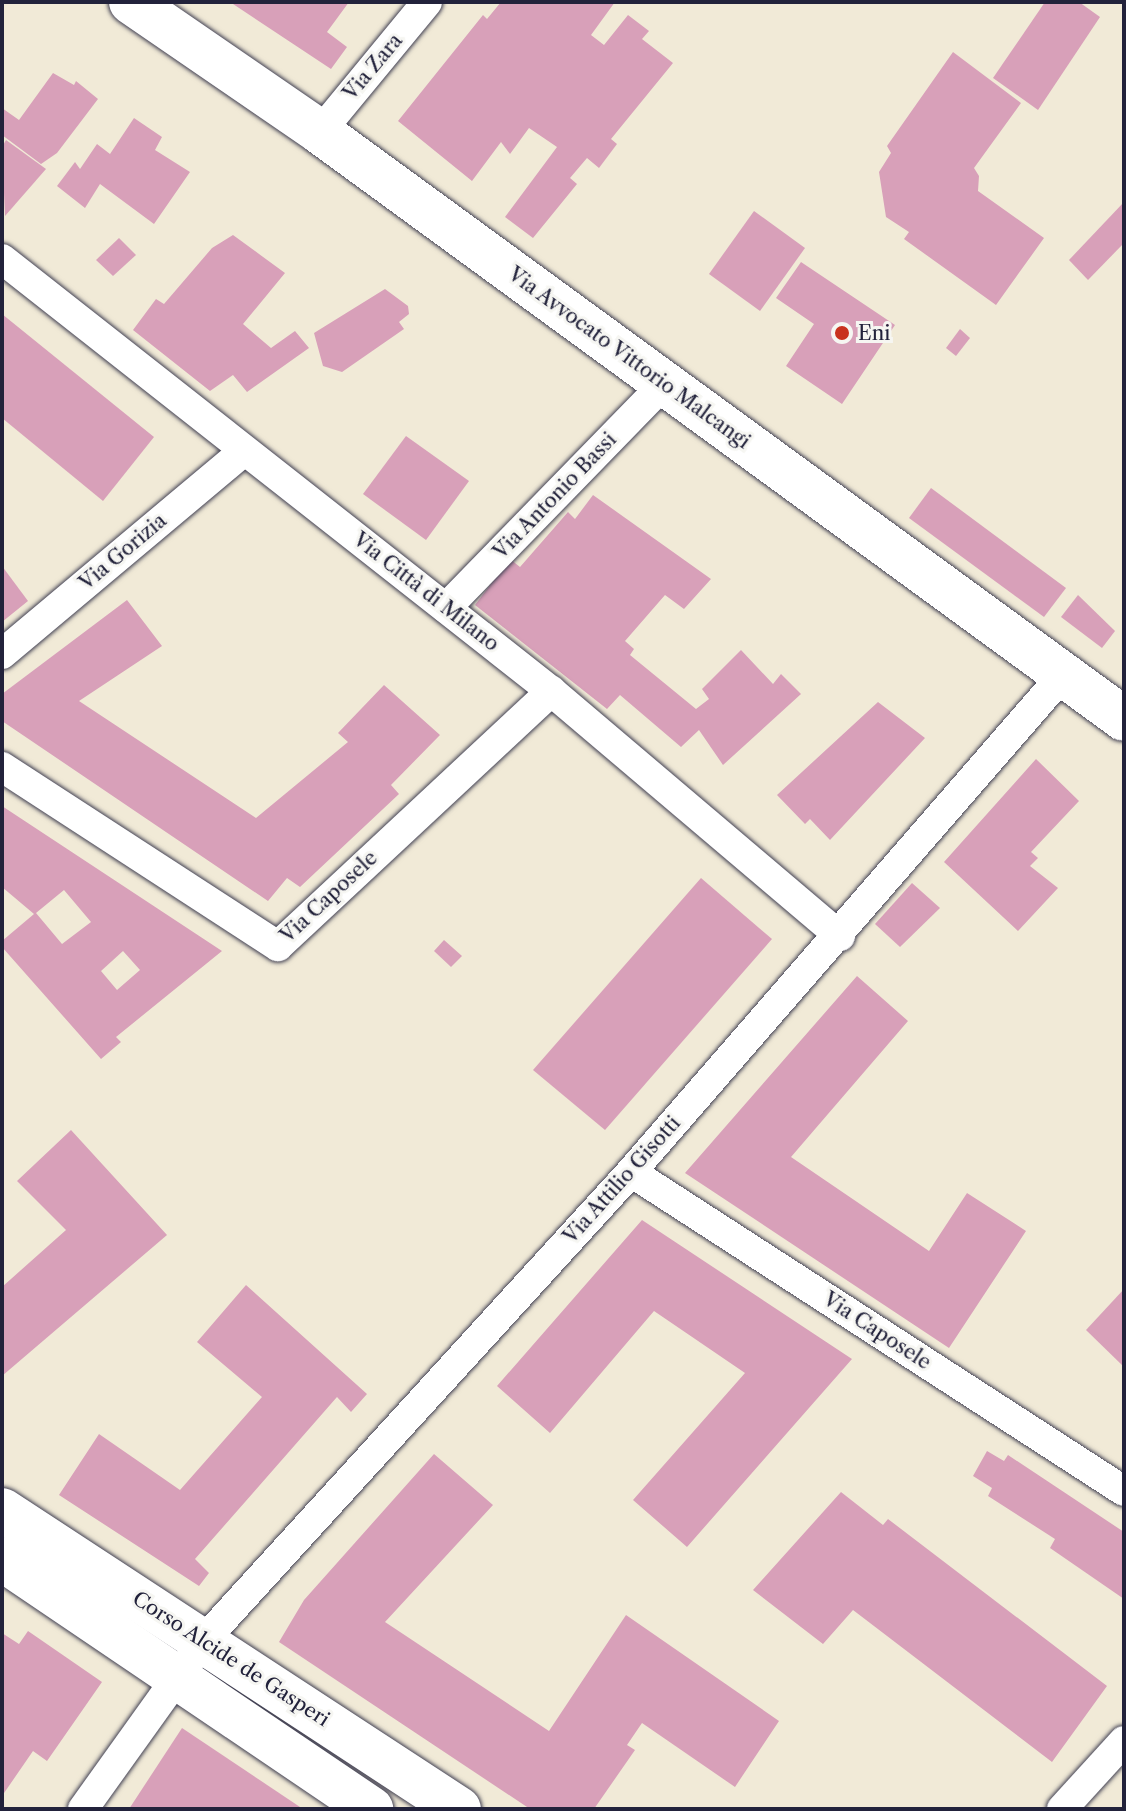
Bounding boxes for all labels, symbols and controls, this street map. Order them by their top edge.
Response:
street label: Via Zara [338,29,408,105]
street label: Via Avvocato Vittorio Malcangi [503,262,755,454]
place label: Eni [858,321,890,345]
marker: Eni [833,324,851,342]
street label: Via Antonio Bassi [488,427,622,565]
street label: Via Gorizia [75,509,171,595]
street label: Via Città di Milano [348,527,504,657]
street label: Via Caposele [275,846,383,948]
street label: Via Attilio Gisotti [558,1111,686,1249]
street label: Via Caposele [818,1287,936,1375]
street label: Corso Alcide de Gasperi [128,1586,334,1732]

